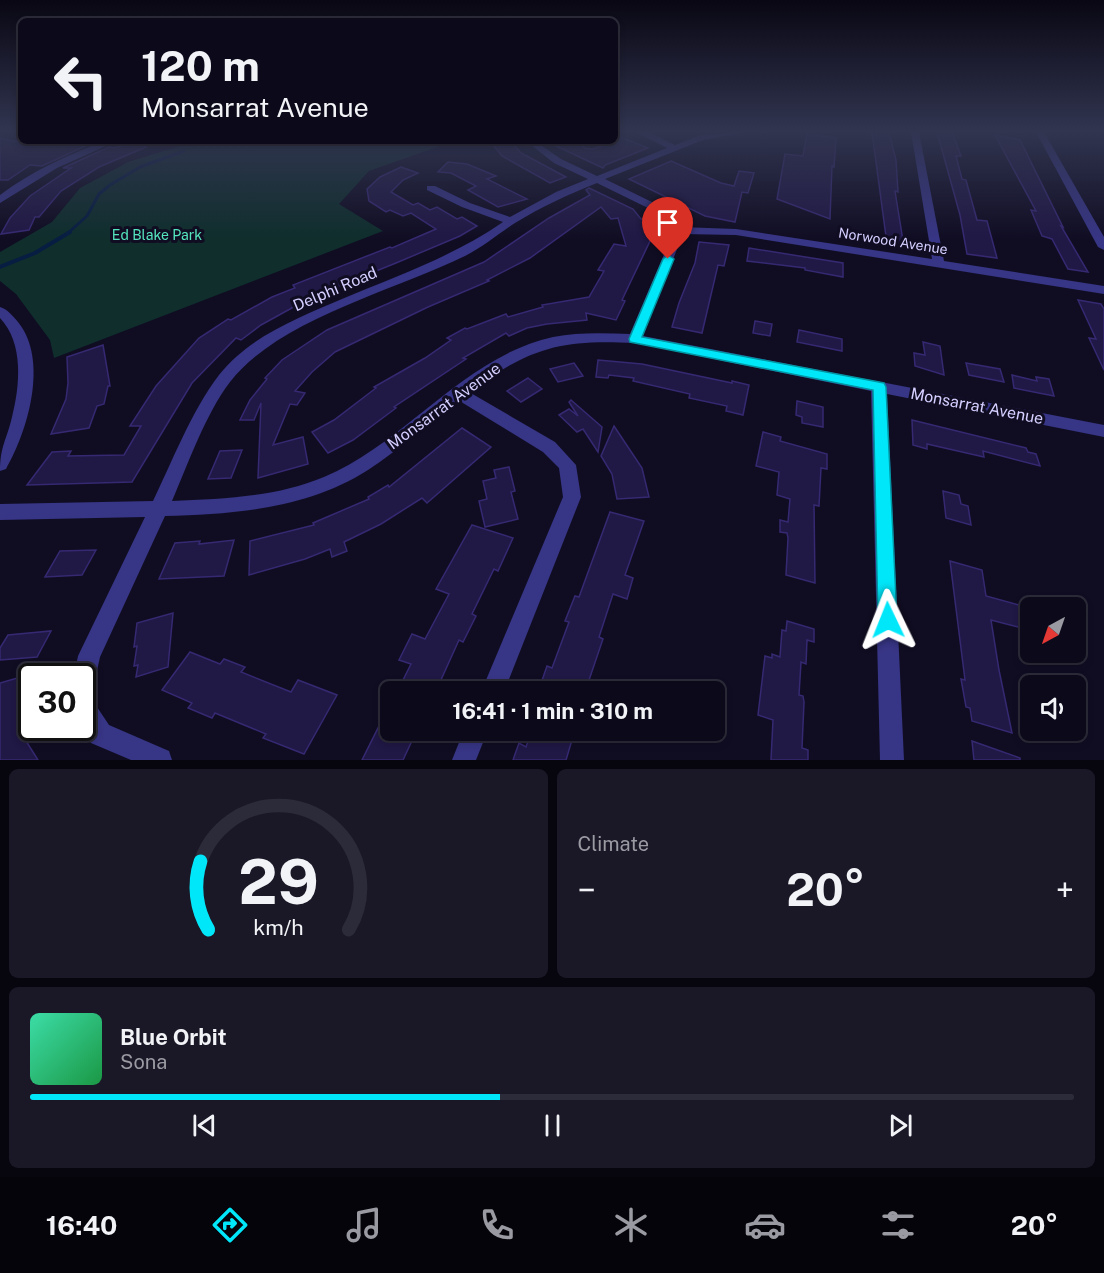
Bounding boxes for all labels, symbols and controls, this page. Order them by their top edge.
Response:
text: 120 m [141,41,260,90]
icon: left [42,42,120,120]
text: Monsarrat Avenue [141,91,369,123]
pin [642,197,693,259]
icon: arrive [651,206,684,239]
street label: Norwood Avenue [837,224,949,258]
park label: Ed Blake Park [112,227,202,243]
street label: Delphi Road [290,263,380,315]
street label: Monsarrat Avenue [384,359,504,453]
street label: Monsarrat Avenue [909,384,1045,428]
position arrow [856,588,920,652]
north arrow [1020,597,1086,663]
map controls [1020,597,1086,741]
speed limit sign: 30 [18,663,96,741]
button: sound [1020,675,1086,741]
text: 16:41 · 1 min · 310 m [452,698,653,724]
text: Climate [578,832,649,856]
text: 29 [238,845,319,918]
text: 20° [786,863,865,916]
text: − [578,871,596,909]
text: + [1056,871,1074,909]
text: km/h [253,916,303,941]
text: Blue Orbit [120,1024,227,1050]
text: Sona [120,1050,167,1074]
icon: previous [188,1109,221,1142]
icon: pause [536,1109,569,1142]
icon: next [884,1109,917,1142]
icon: directions [209,1204,251,1246]
icon: music [343,1204,385,1246]
icon: phone [476,1204,518,1246]
icon: climate [610,1204,652,1246]
icon: car [744,1204,786,1246]
icon: filters [877,1204,919,1246]
text: 16:40 [46,1209,118,1241]
text: 20° [1011,1209,1058,1241]

